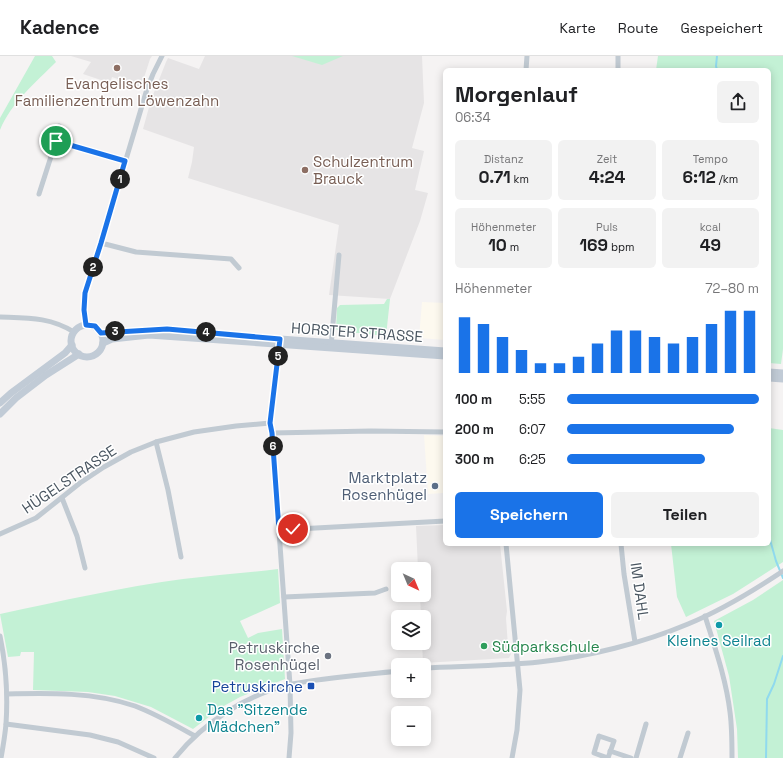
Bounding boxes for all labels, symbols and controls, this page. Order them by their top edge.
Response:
text: Kadence [20,15,100,40]
text: Karte [560,19,596,37]
text: Route [618,19,658,37]
text: Gespeichert [680,19,763,37]
marker: Evangelisches Familienzentrum Löwenzahn [112,63,122,73]
place label: Evangelisches Familienzentrum Löwenzahn [15,74,219,110]
text: Morgenlauf [455,80,578,108]
button: share [717,81,759,123]
text: 06:34 [455,109,491,126]
pin [39,124,73,158]
icon: arrive [45,130,67,152]
place label: Schulzentrum Brauck [313,152,413,188]
text: Distanz [484,152,523,166]
text: Zeit [597,152,617,166]
text: Tempo [693,152,728,166]
marker: Schulzentrum Brauck [300,165,310,175]
text: 0.71 [478,166,511,188]
text: 4:24 [589,166,625,188]
text: 6:12 [683,166,716,188]
pin: 1 [110,169,130,189]
text: 1 [118,172,122,186]
text: km [511,172,529,186]
text: /km [716,172,738,186]
text: Höhenmeter [471,220,536,234]
text: Puls [596,220,618,234]
text: kcal [700,220,721,234]
text: 10 [488,234,507,256]
text: 169 [579,234,608,256]
text: 49 [700,234,721,256]
text: m [507,240,519,254]
text: bpm [608,240,635,254]
pin: 2 [83,257,103,277]
text: 2 [90,260,96,274]
text: Höhenmeter [455,280,532,297]
text: 72–80 m [705,280,759,297]
street label: HORSTER STRASSE [291,318,423,346]
pin: 3 [105,321,125,341]
pin: 4 [196,322,216,342]
text: 3 [112,324,118,338]
text: 4 [203,325,210,339]
pin: 5 [268,346,288,366]
text: 5 [275,349,281,363]
text: 100 m [455,391,492,408]
text: 5:55 [519,391,546,408]
text: 200 m [455,421,494,438]
text: 6:07 [519,421,546,438]
pin: 6 [263,436,283,456]
text: 6 [270,439,276,453]
street label: HÜGELSTRASSE [18,440,120,518]
text: 300 m [455,451,494,468]
text: 6:25 [519,451,546,468]
place label: Marktplatz Rosenhügel [342,468,427,504]
marker: Marktplatz Rosenhügel [430,481,440,491]
button: Speichern [455,492,603,538]
button: Teilen [611,492,759,538]
pin [276,512,310,546]
icon: check [282,518,304,540]
street label: IM DAHL [627,561,653,621]
north arrow [391,562,431,602]
map controls [391,562,431,746]
button: layers [391,610,431,650]
marker: Kleines Seilrad [714,620,724,630]
place label: Kleines Seilrad [667,631,771,650]
place label: Südparkschule [492,637,600,656]
place label: Petruskirche Rosenhügel [229,638,320,674]
marker: Südparkschule [479,641,489,651]
marker: Petruskirche Rosenhügel [323,651,333,661]
button: + [391,658,431,698]
place label: Petruskirche [212,677,303,696]
marker: Petruskirche [306,681,316,691]
place label: Das "Sitzende Mädchen" [207,700,308,736]
button: − [391,706,431,746]
marker: Das "Sitzende Mädchen" [194,713,204,723]

